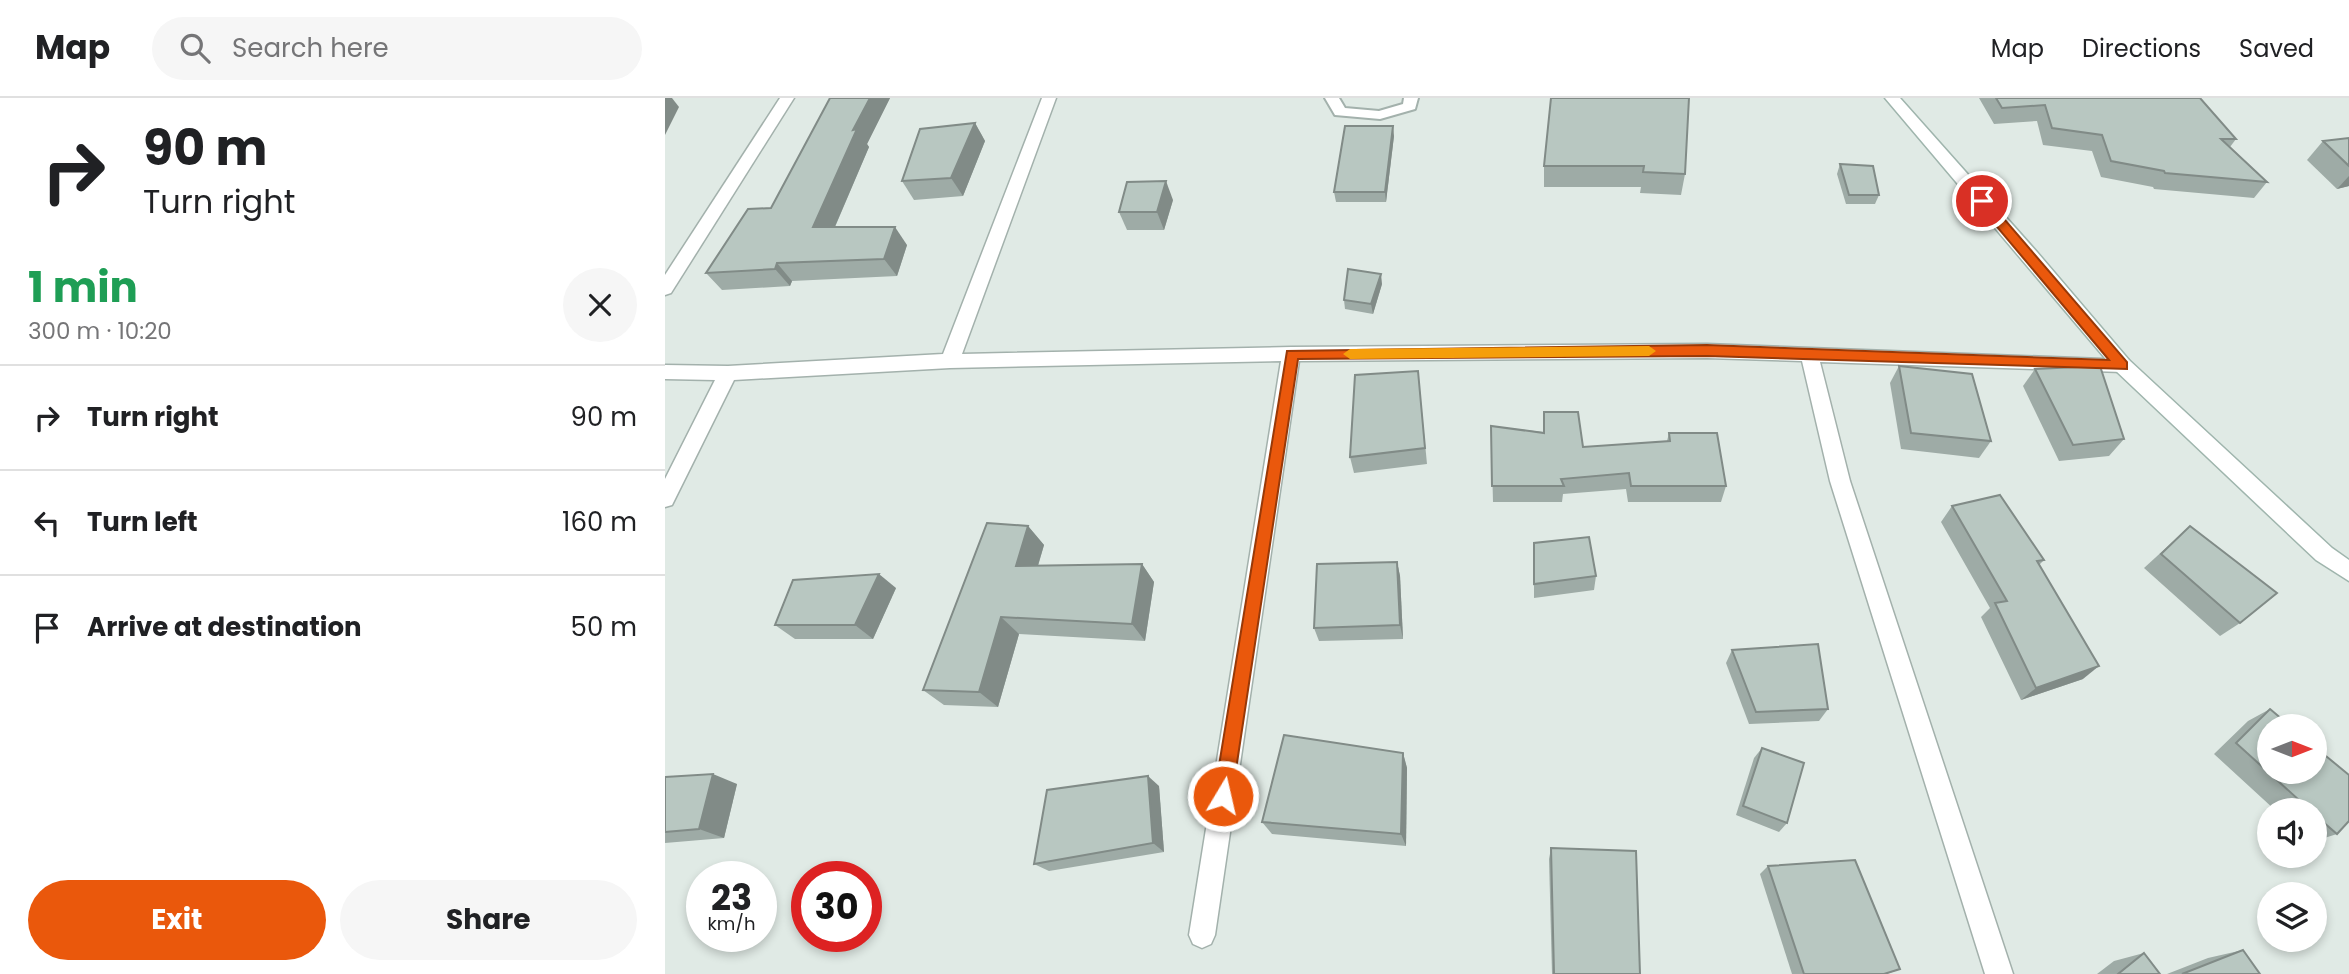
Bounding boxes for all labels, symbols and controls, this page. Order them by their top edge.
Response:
search box [152,17,642,80]
text: Map [35,24,110,71]
icon: search [176,29,214,67]
text: Search here [232,30,389,66]
text: Map [1991,32,2044,65]
text: Directions [2082,32,2201,65]
text: Saved [2239,32,2314,65]
text: 90 m [143,114,267,182]
icon: right [28,126,119,217]
pin [1952,171,2012,231]
text: Turn right [143,179,295,224]
icon: arrive [1963,182,2001,220]
text: 1 min [28,258,138,317]
button: close [563,268,637,342]
text: 300 m · 10:20 [28,315,172,347]
icon: right [28,399,66,437]
text: Turn right [87,399,219,435]
text: 90 m [571,399,637,435]
icon: left [28,504,66,542]
text: Turn left [87,504,198,540]
text: 160 m [562,504,637,540]
icon: arrive [28,609,66,647]
text: Arrive at destination [87,609,362,645]
text: 50 m [571,609,637,645]
north arrow [2257,714,2327,784]
map controls [2257,714,2327,952]
position arrow [1186,759,1260,833]
button: sound [2257,798,2327,868]
speed limit sign: 30 [791,861,882,952]
text: 23 [711,873,752,922]
button: Exit [28,880,326,960]
button: Share [340,880,637,960]
button: layers [2257,882,2327,952]
text: km/h [708,911,755,936]

